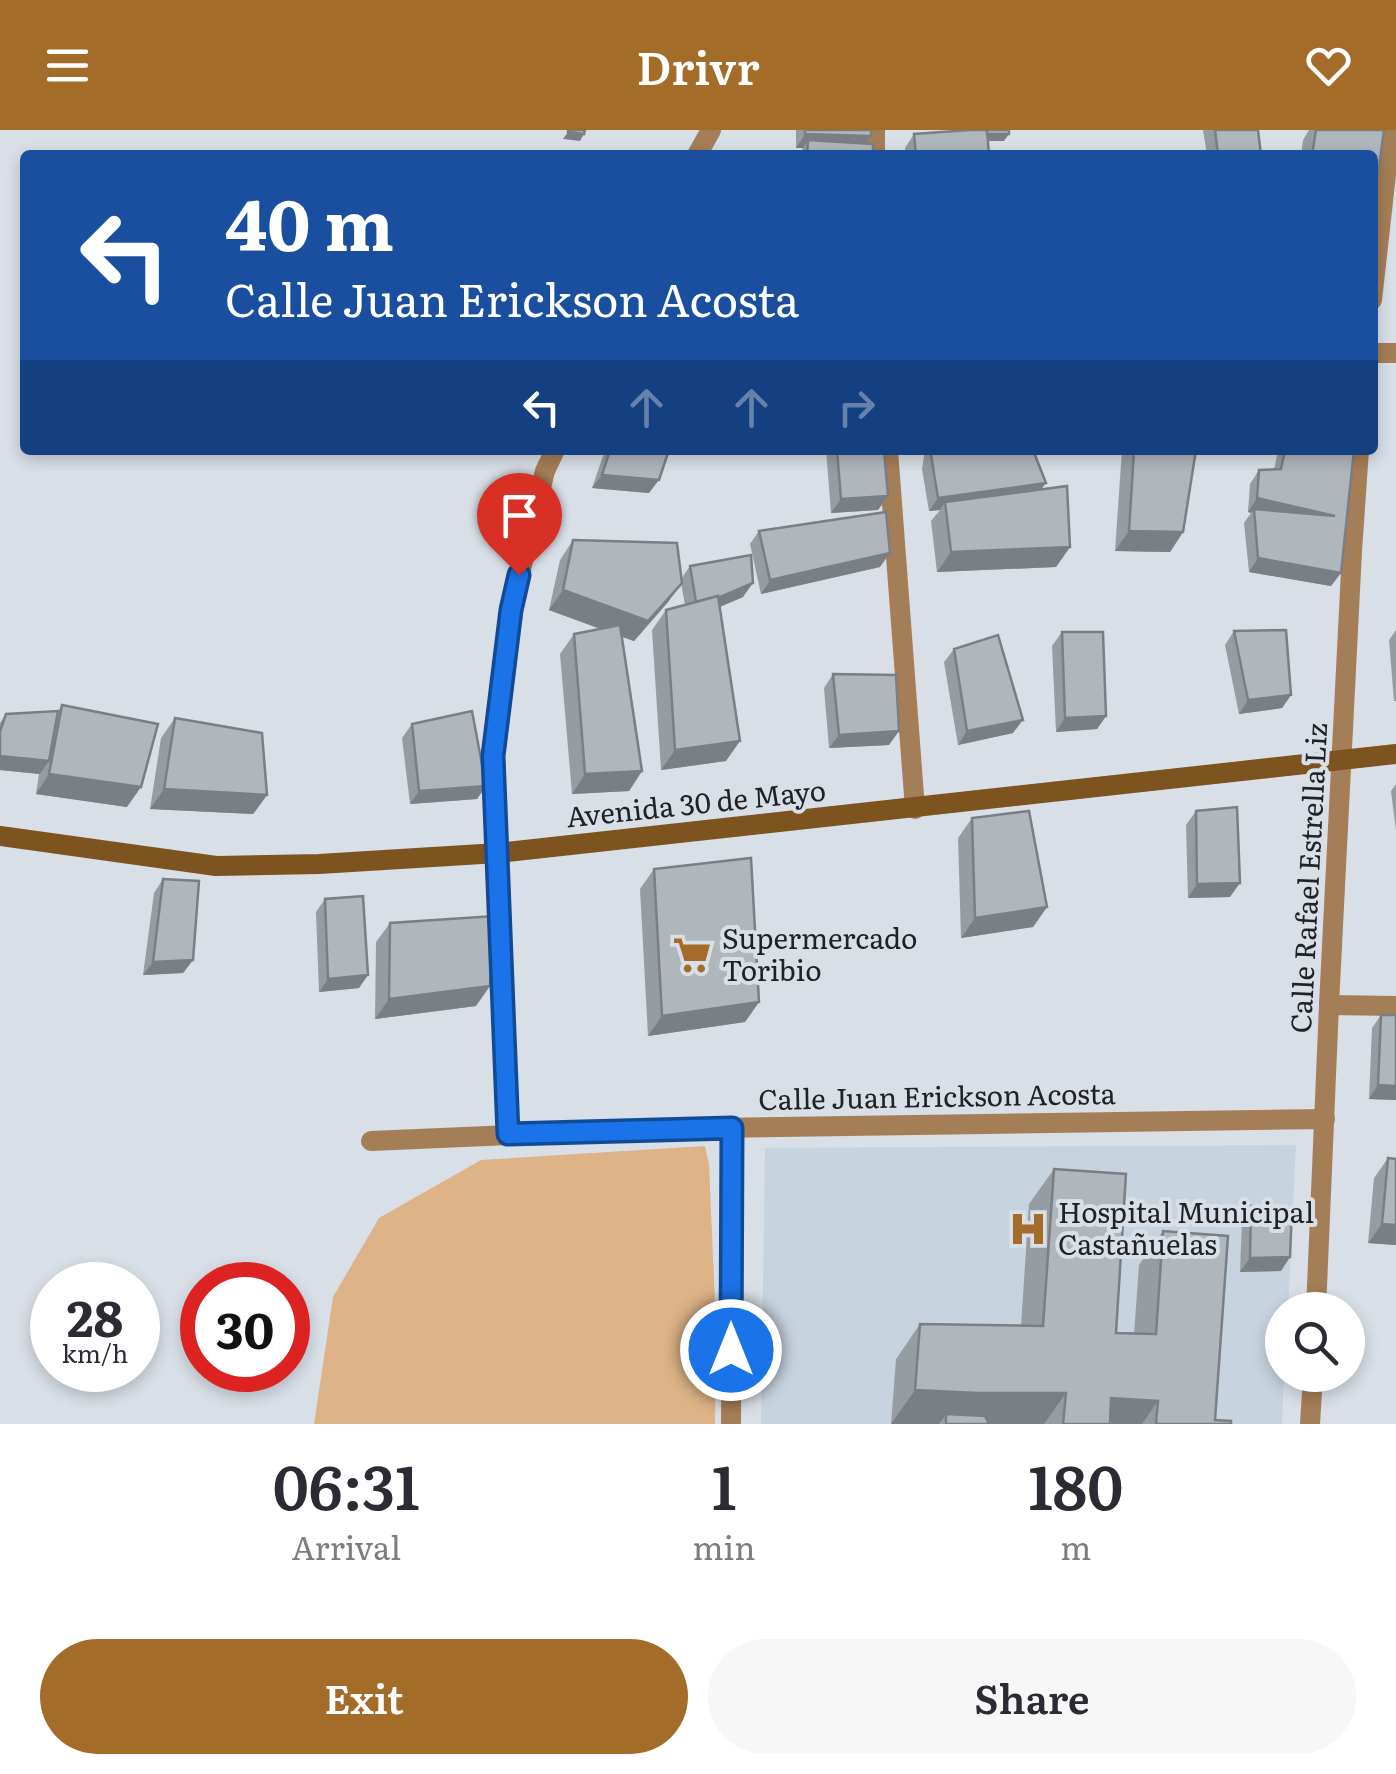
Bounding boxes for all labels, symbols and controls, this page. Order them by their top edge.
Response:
text: Drivr [636,32,760,99]
icon: menu [40,38,95,93]
icon: heart [1301,38,1356,93]
text: 40 m [225,169,394,273]
icon: left [60,190,190,320]
text: Calle Juan Erickson Acosta [225,264,799,331]
icon: left [514,380,569,435]
icon: ahead [619,380,674,435]
icon: ahead [724,380,779,435]
icon: right [829,380,884,435]
pin [477,473,562,576]
icon: arrive [492,488,547,543]
street label: Calle Rafael Estrella Liz [1278,722,1336,1034]
street label: Avenida 30 de Mayo [564,767,828,837]
place label: Supermercado Toribio [722,916,917,990]
supermarket icon: Supermercado Toribio [671,934,713,976]
street label: Calle Juan Erickson Acosta [758,1071,1116,1119]
place label: Hospital Municipal Castañuelas [1058,1190,1314,1264]
hospital icon: Hospital Municipal Castañuelas [1007,1208,1049,1250]
speed limit sign: 30 [180,1262,310,1392]
text: 28 [67,1278,123,1352]
map controls [1265,1292,1365,1392]
button: search [1265,1292,1365,1392]
position arrow [679,1298,783,1402]
text: km/h [62,1334,128,1371]
text: 06:31 [273,1439,420,1528]
text: 1 [712,1439,736,1528]
text: 180 [1028,1439,1123,1528]
text: Arrival [292,1522,401,1570]
text: min [693,1522,755,1570]
text: m [1060,1522,1091,1570]
button: Exit [40,1639,688,1754]
button: Share [708,1639,1356,1754]

